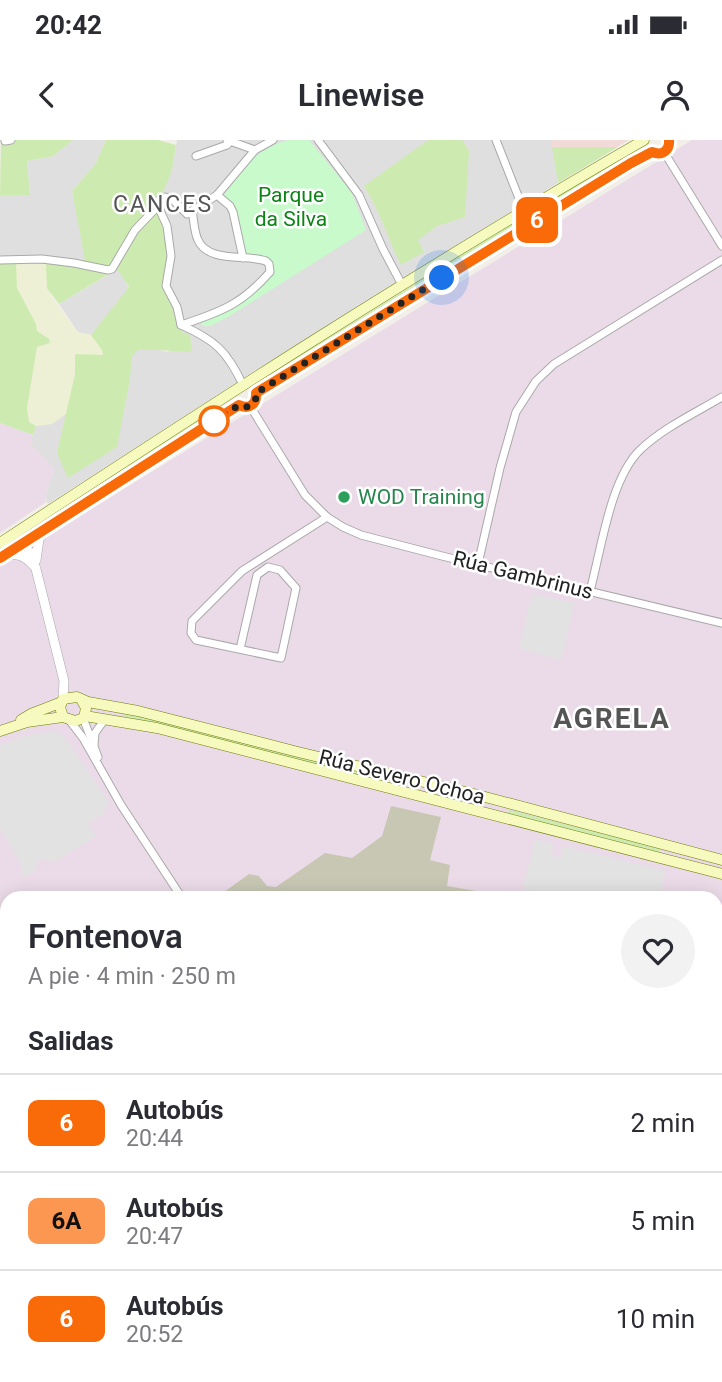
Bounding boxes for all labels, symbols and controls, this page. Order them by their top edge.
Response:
text: 20:42 [35,10,102,40]
icon: back [28,76,66,114]
text: Linewise [298,76,424,114]
icon: person [656,76,694,114]
park label: Parque da Silva [255,183,327,231]
district label: CANCES [113,191,213,218]
line badge: 6 [514,197,560,243]
text: 6 [530,206,544,234]
your location [424,260,459,295]
unlabelled marker [199,406,229,436]
place label: WOD Training [358,485,485,509]
marker: WOD Training [336,489,352,505]
street label: Rúa Gambrinus [451,546,595,604]
district label: AGRELA [553,702,671,735]
street label: Rúa Severo Ochoa [316,745,488,809]
button: heart [621,914,695,988]
text: Fontenova [28,917,183,956]
text: A pie · 4 min · 250 m [28,963,236,990]
text: Salidas [28,1026,114,1056]
text: Autobús [126,1095,224,1125]
text: 2 min [630,1108,695,1138]
text: 6 [60,1109,73,1137]
text: 20:44 [126,1125,183,1152]
text: Autobús [126,1193,224,1223]
text: 5 min [630,1206,695,1236]
text: 6A [52,1207,81,1235]
text: 20:47 [126,1223,183,1250]
text: Autobús [126,1291,224,1321]
text: 10 min [616,1304,695,1334]
text: 6 [60,1305,73,1333]
text: 20:52 [126,1321,183,1348]

